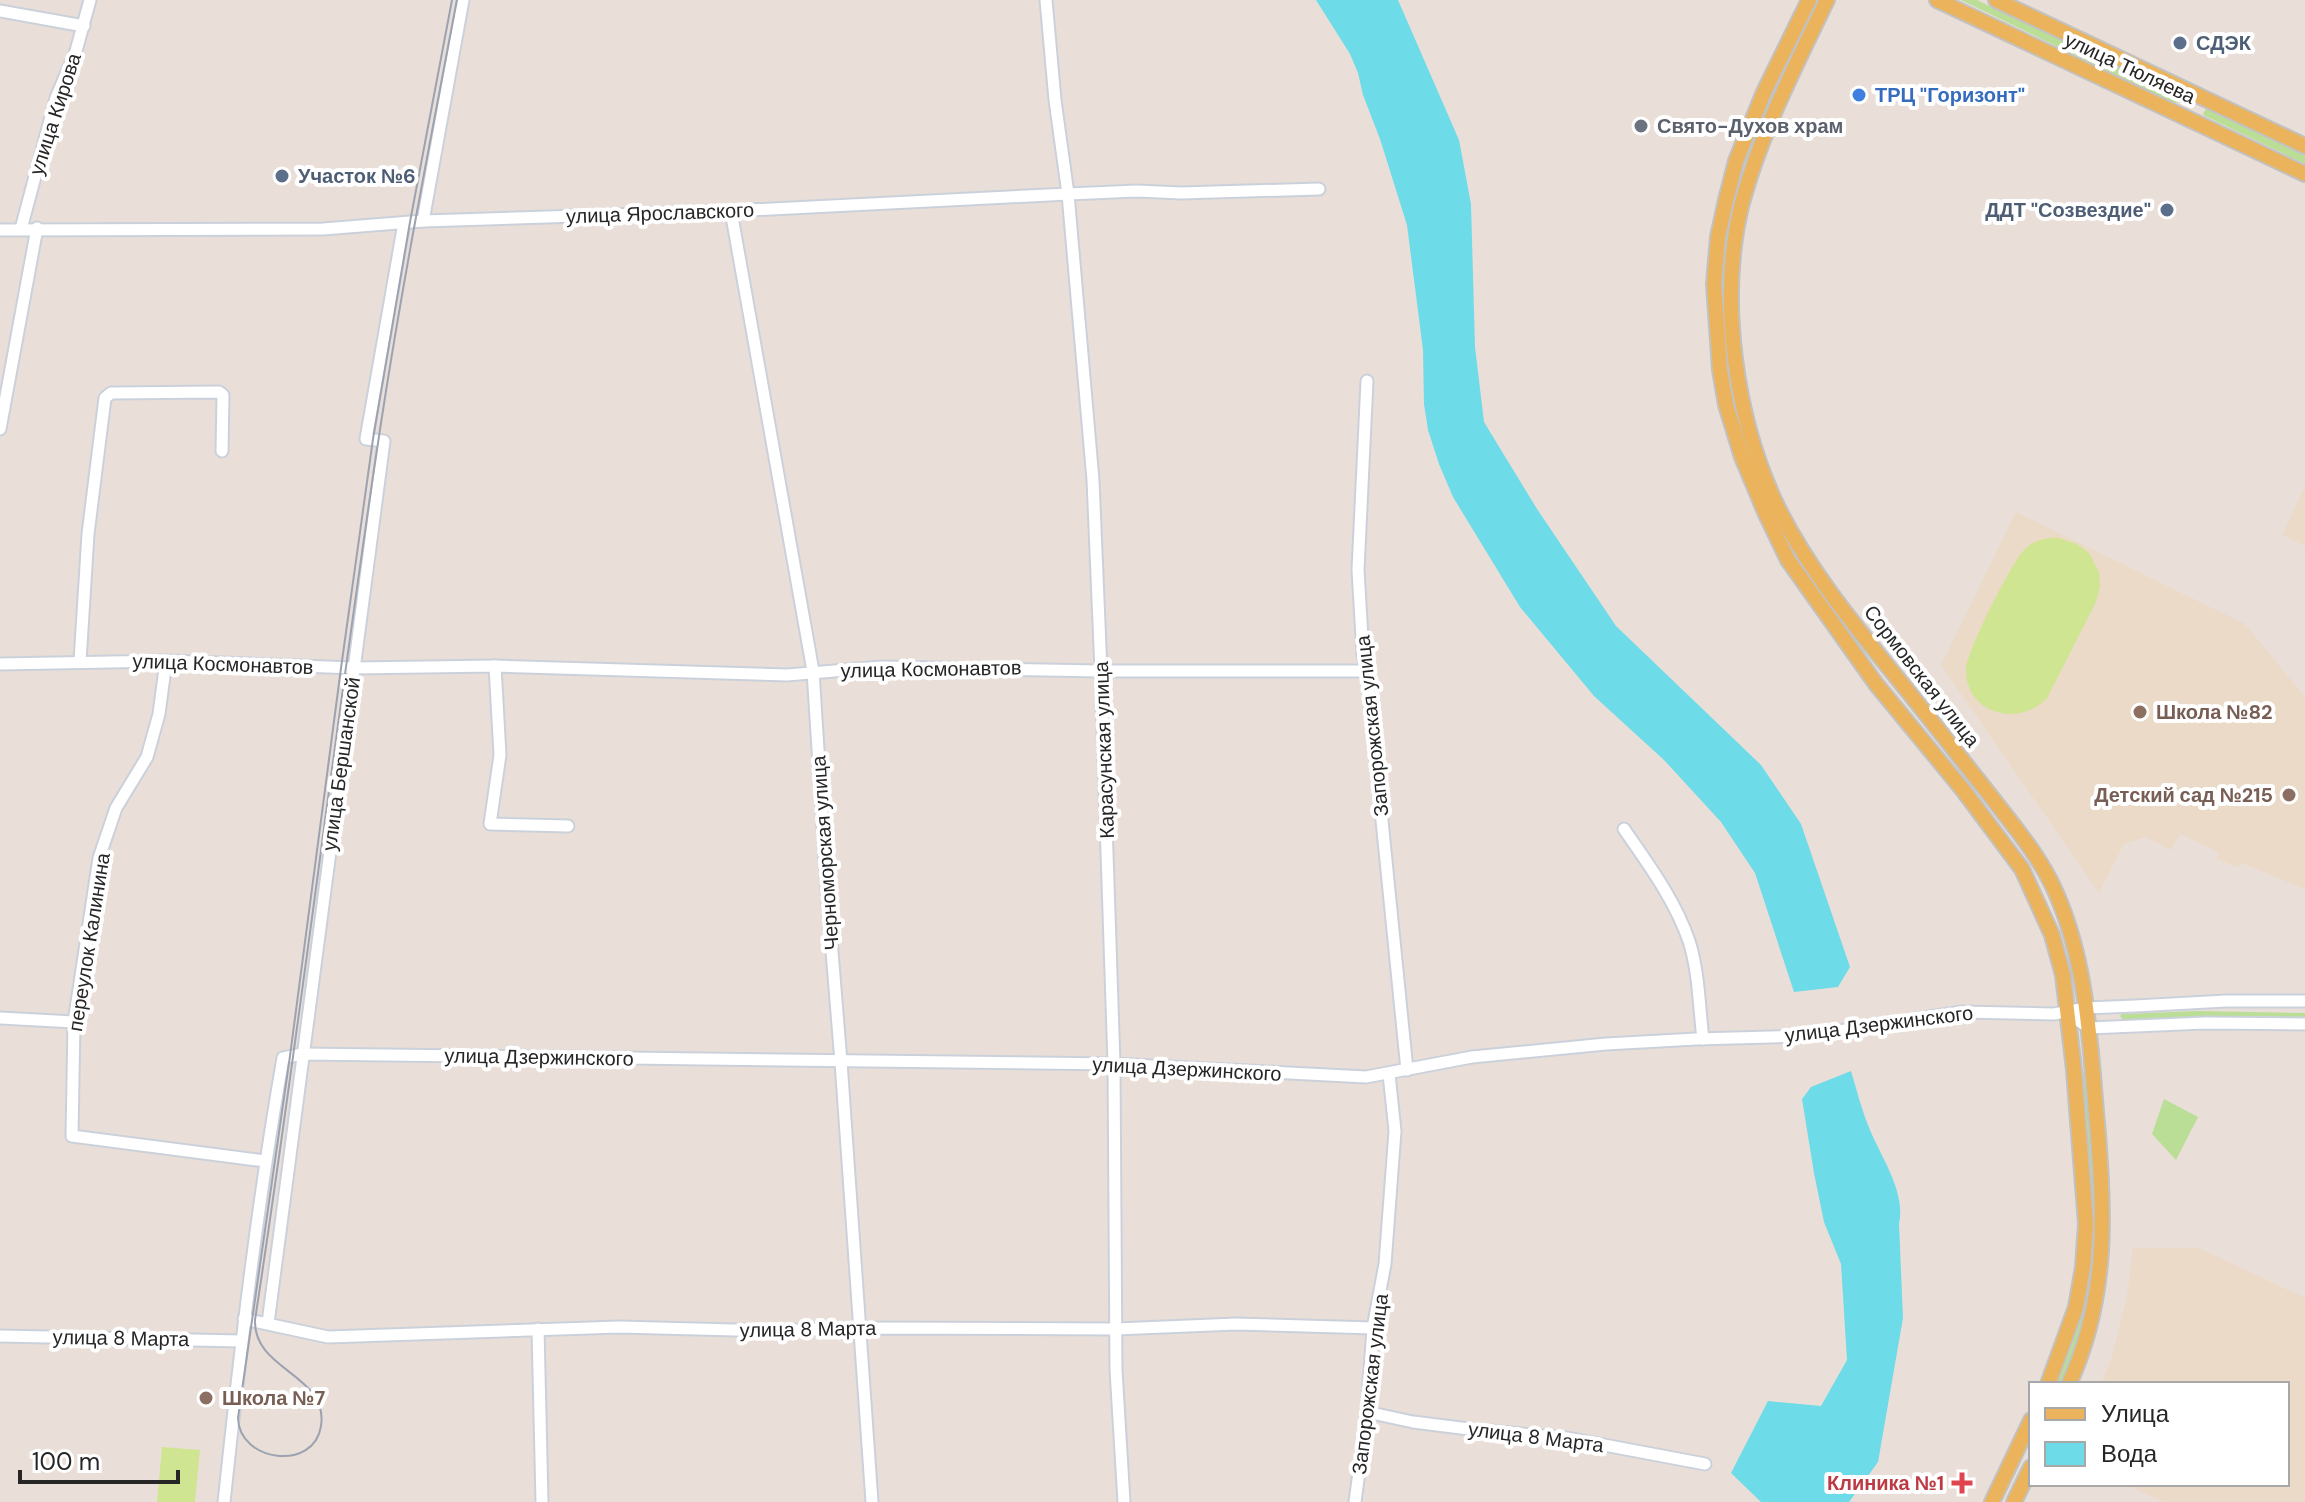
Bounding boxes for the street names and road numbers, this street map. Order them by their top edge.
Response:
street label: улица Тюляева [2060,26,2200,110]
street label: улица Кирова [23,49,87,178]
street label: улица Ярославского [565,197,755,229]
street label: Сормовская улица [1858,600,1986,753]
street label: Запорожская улица [1349,633,1394,818]
street label: улица Космонавтов [132,648,314,680]
street label: улица Космонавтов [840,654,1022,684]
street label: Карасунская улица [1088,660,1120,839]
street label: улица Бершанской [316,675,366,853]
street label: Черноморская улица [805,754,845,951]
street label: переулок Калинина [62,850,116,1033]
street label: улица Дзержинского [1783,1000,1975,1048]
street label: улица Дзержинского [444,1042,634,1072]
street label: улица Дзержинского [1092,1051,1282,1087]
street label: Запорожская улица [1346,1291,1394,1476]
street label: улица 8 Марта [740,1315,877,1343]
street label: улица 8 Марта [53,1324,190,1352]
street label: улица 8 Марта [1467,1416,1606,1458]

